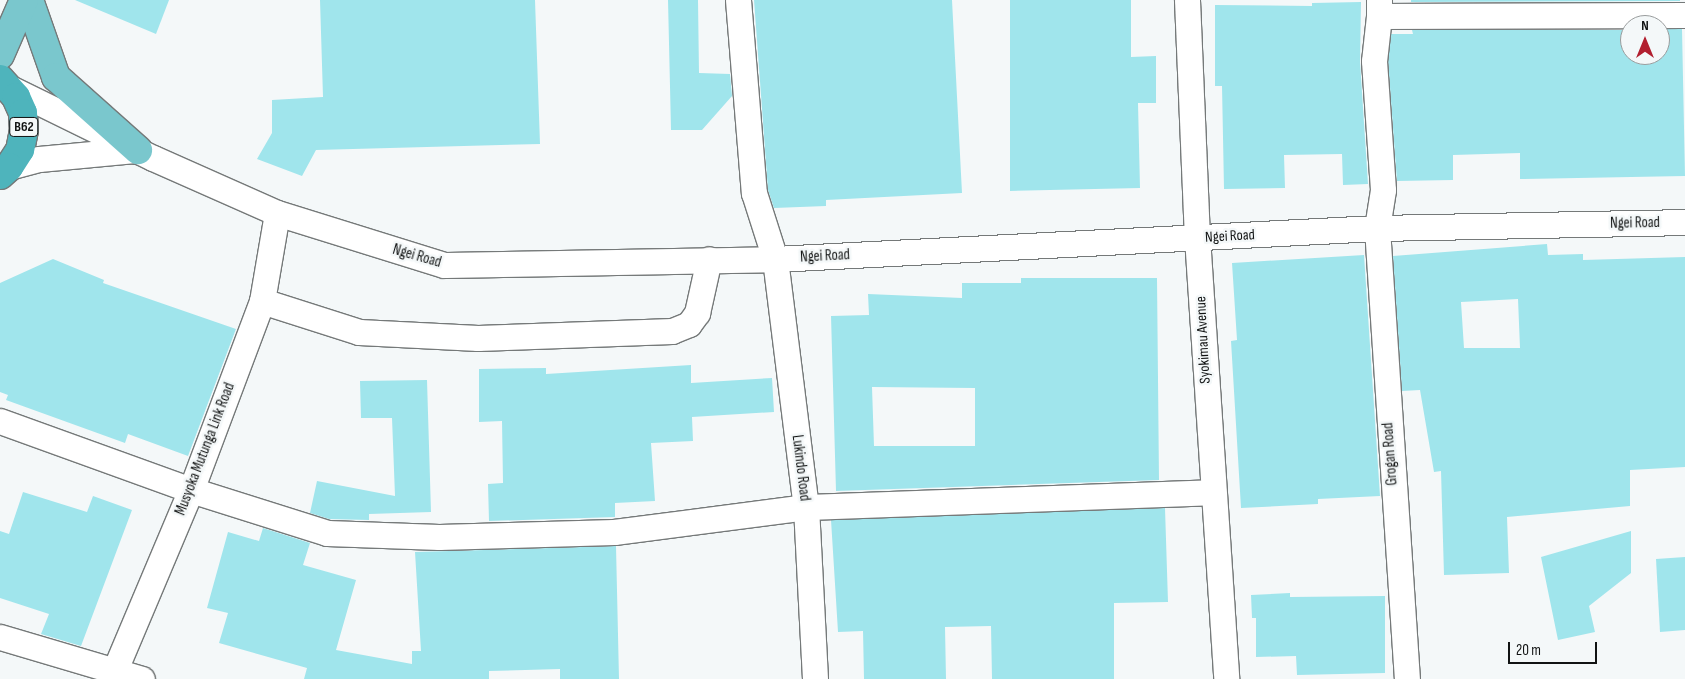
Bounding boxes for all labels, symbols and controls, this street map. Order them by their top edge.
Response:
north arrow [1620,15,1670,65]
text: N [1641,17,1649,34]
road number: B62 [9,115,39,138]
street label: Ngei Road [1610,214,1660,232]
street label: Ngei Road [1205,226,1255,246]
street label: Ngei Road [391,240,443,272]
street label: Ngei Road [800,246,850,266]
street label: Syokimau Avenue [1192,296,1214,384]
street label: Musyoka Mutunga Link Road [171,380,239,518]
street label: Grogan Road [1379,422,1401,486]
street label: Lukindo Road [788,434,814,502]
scale bar [1510,632,1599,664]
text: 20 m [1516,641,1541,660]

